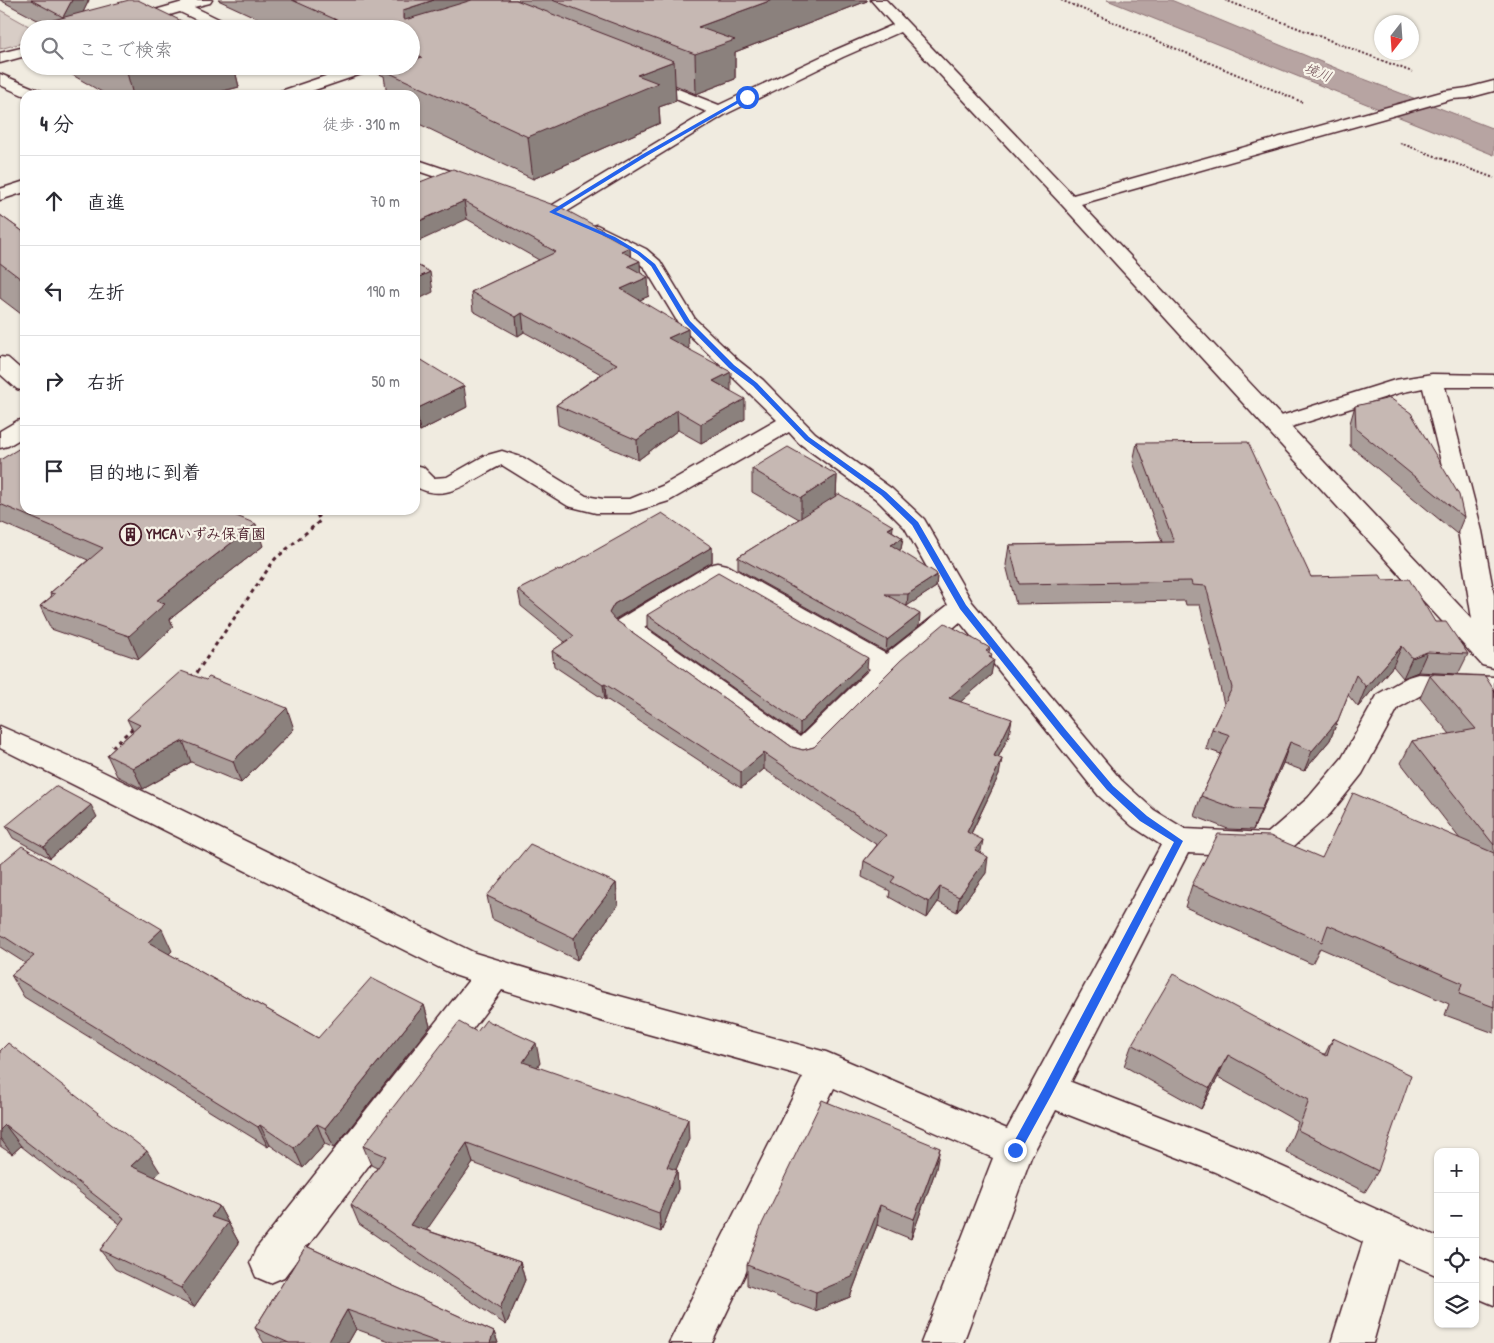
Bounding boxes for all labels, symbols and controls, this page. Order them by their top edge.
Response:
north arrow [1374,15,1419,60]
search box [20,20,420,75]
icon: search [38,34,66,62]
text: ここで検索 [78,36,173,62]
water label: 境川 [1302,57,1335,86]
route start [736,86,759,109]
text: 4 分 [40,109,74,138]
text: 徒歩 · 310 m [323,113,400,135]
icon: ahead [40,187,68,215]
text: 直進 [87,189,125,215]
text: 70 m [370,190,400,212]
icon: left [40,277,68,305]
text: 左折 [87,279,125,305]
text: 190 m [367,280,400,302]
icon: right [40,367,68,395]
text: 右折 [87,369,125,395]
text: 50 m [372,370,400,392]
icon: arrive [40,457,68,485]
text: 目的地に到着 [87,459,201,485]
building icon: YMCAいずみ保育園 [118,522,142,546]
place label: YMCAいずみ保育園 [146,523,266,544]
route end [1004,1139,1027,1162]
map controls [1434,1148,1479,1328]
button: + [1434,1148,1479,1193]
button: − [1434,1193,1479,1238]
button: locate [1434,1238,1479,1283]
button: layers [1434,1283,1479,1328]

